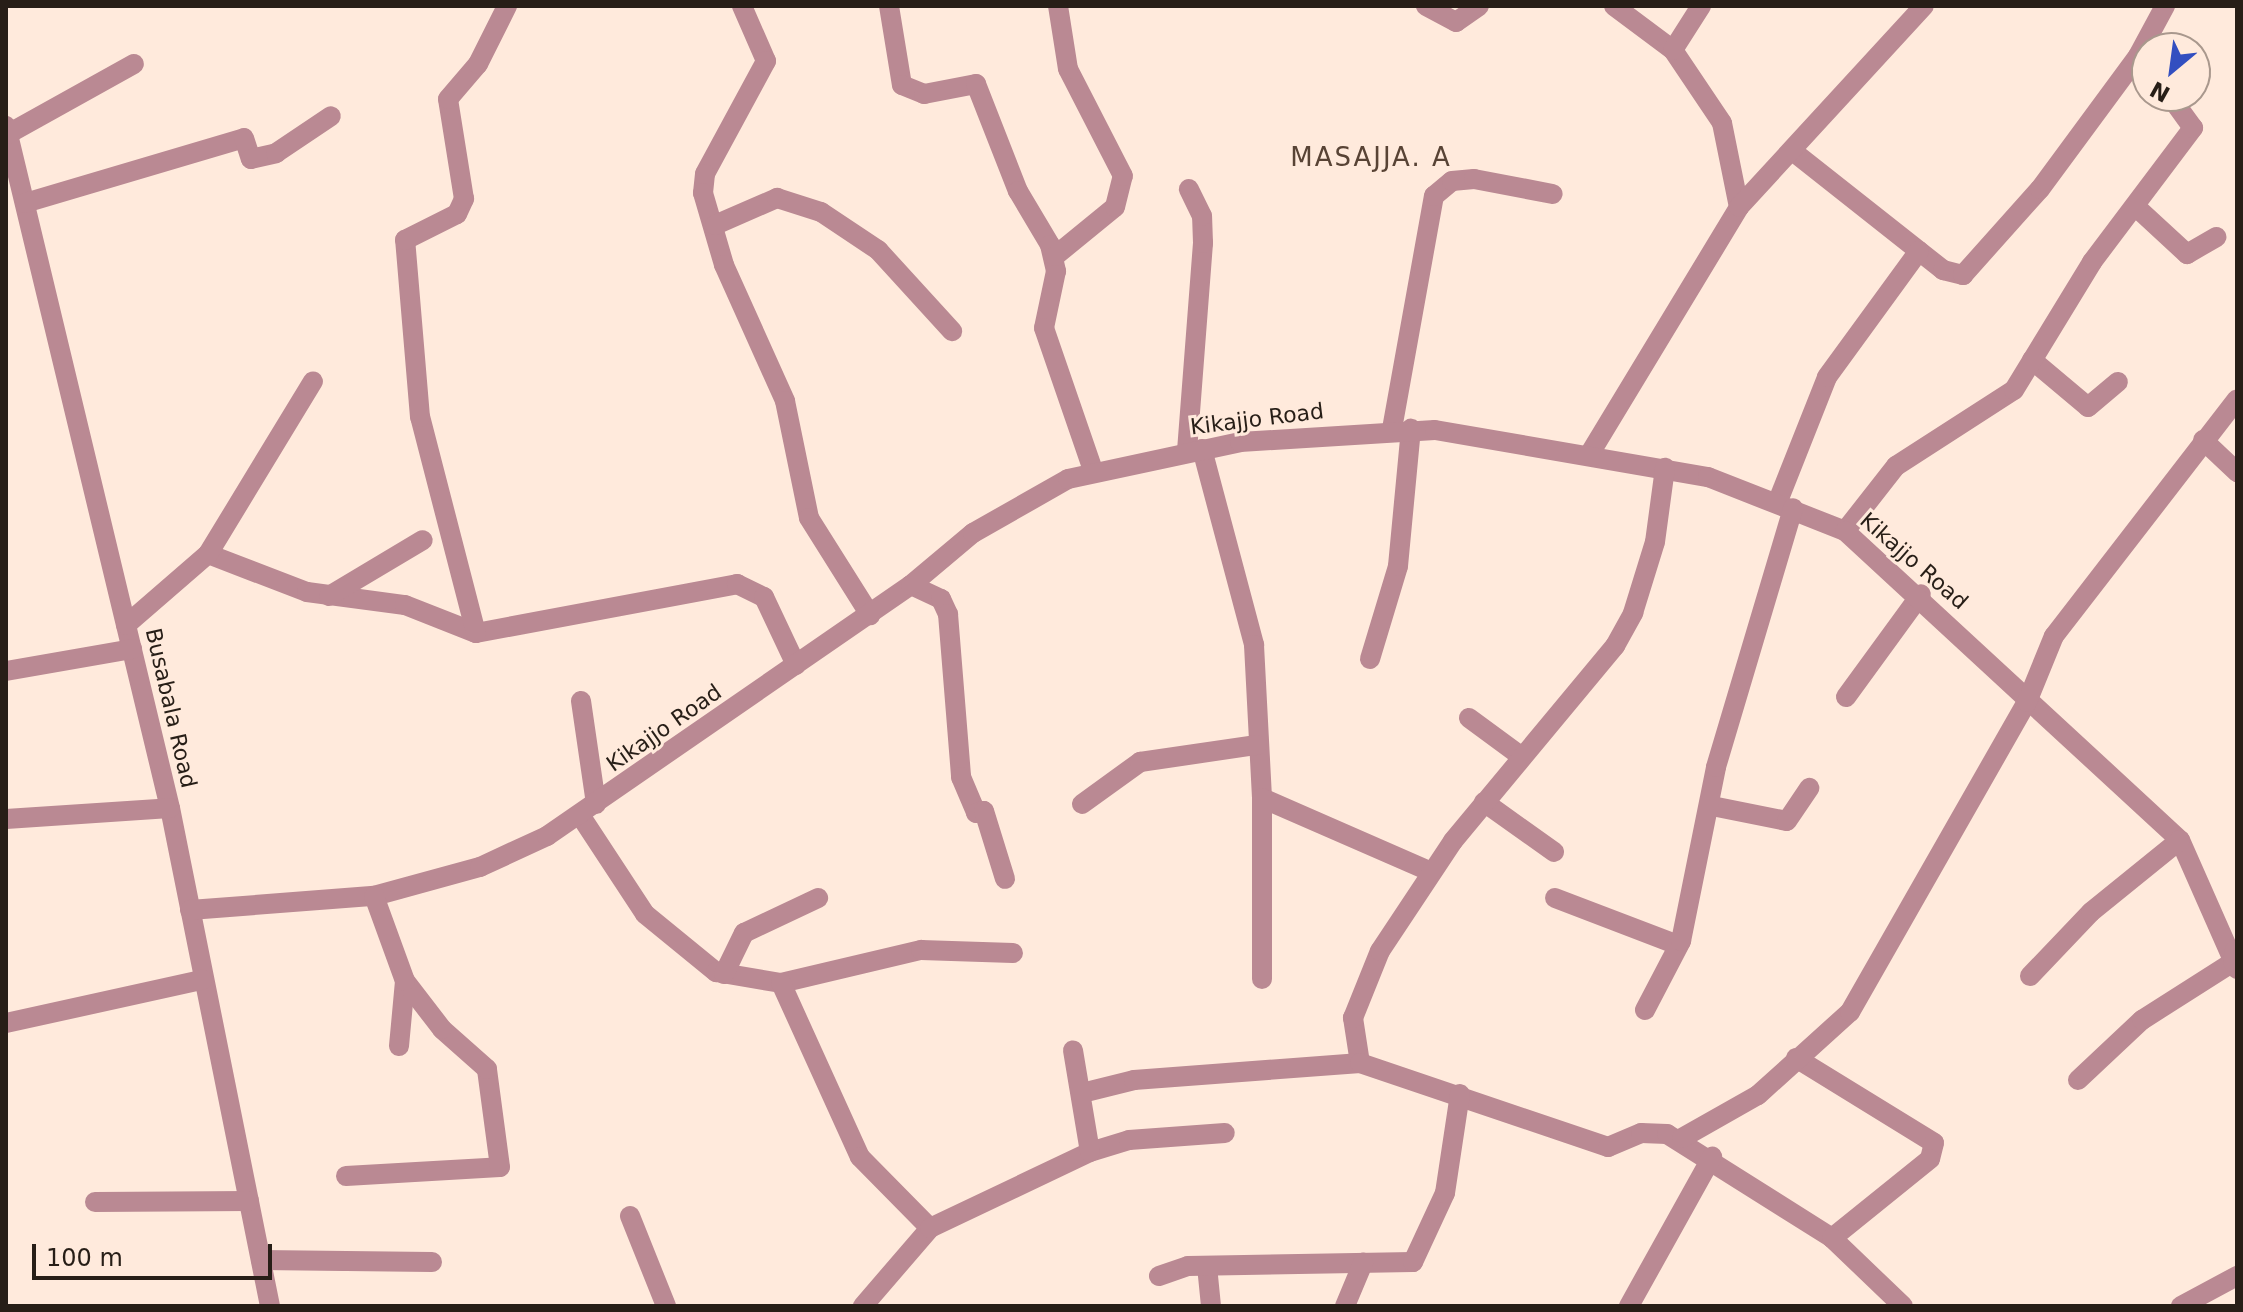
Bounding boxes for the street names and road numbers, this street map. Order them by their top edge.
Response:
street label: Kikajjo Road [1189,398,1325,440]
street label: Kikajjo Road [1855,507,1973,615]
street label: Busabala Road [140,626,202,790]
street label: Kikajjo Road [601,679,727,777]

